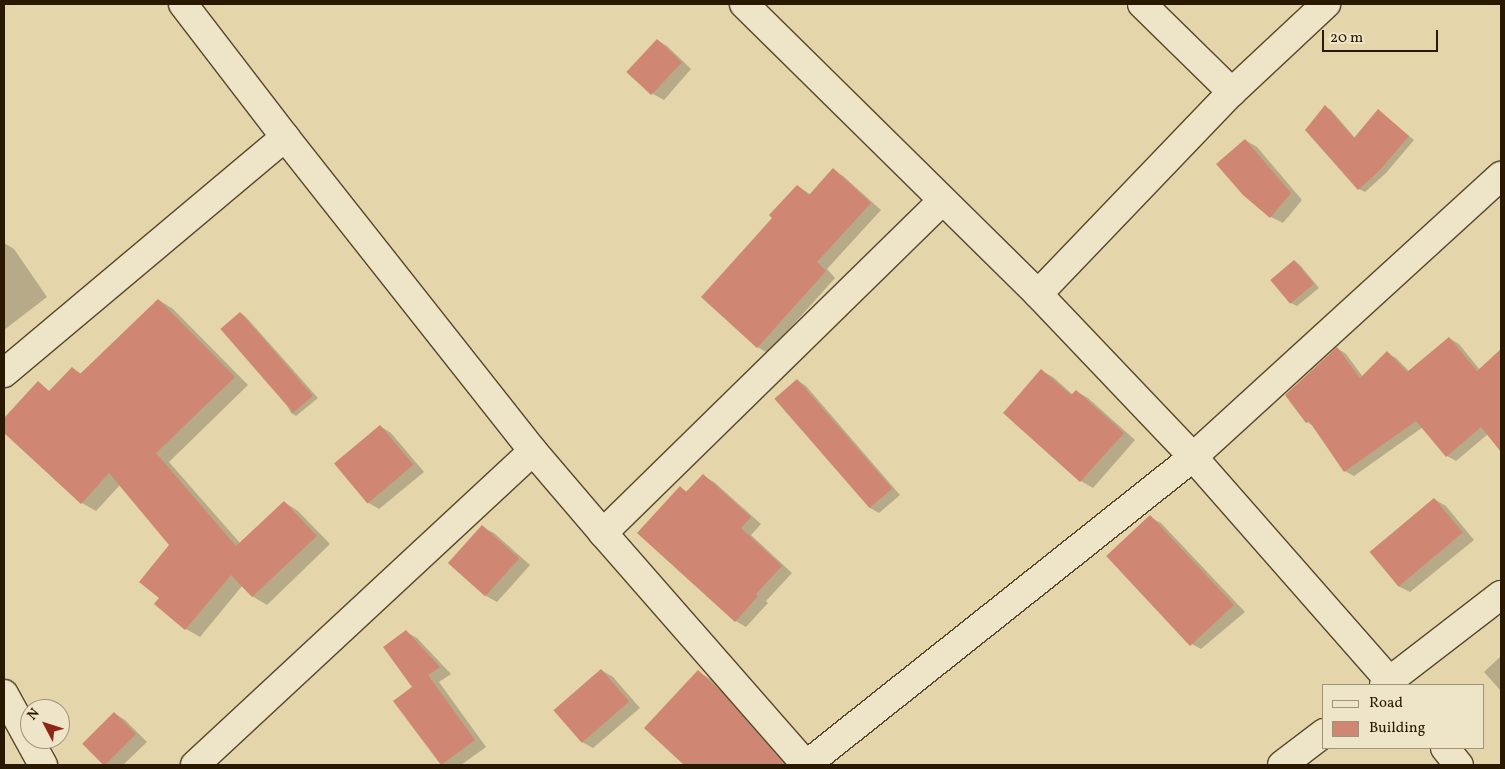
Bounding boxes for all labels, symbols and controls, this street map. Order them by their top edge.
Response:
scale bar [1325,20,1441,52]
text: 20 m [1330,28,1363,49]
legend [1322,684,1485,749]
text: Road [1369,693,1403,714]
north arrow [20,699,70,749]
text: N [23,705,44,725]
text: Building [1369,718,1425,739]

